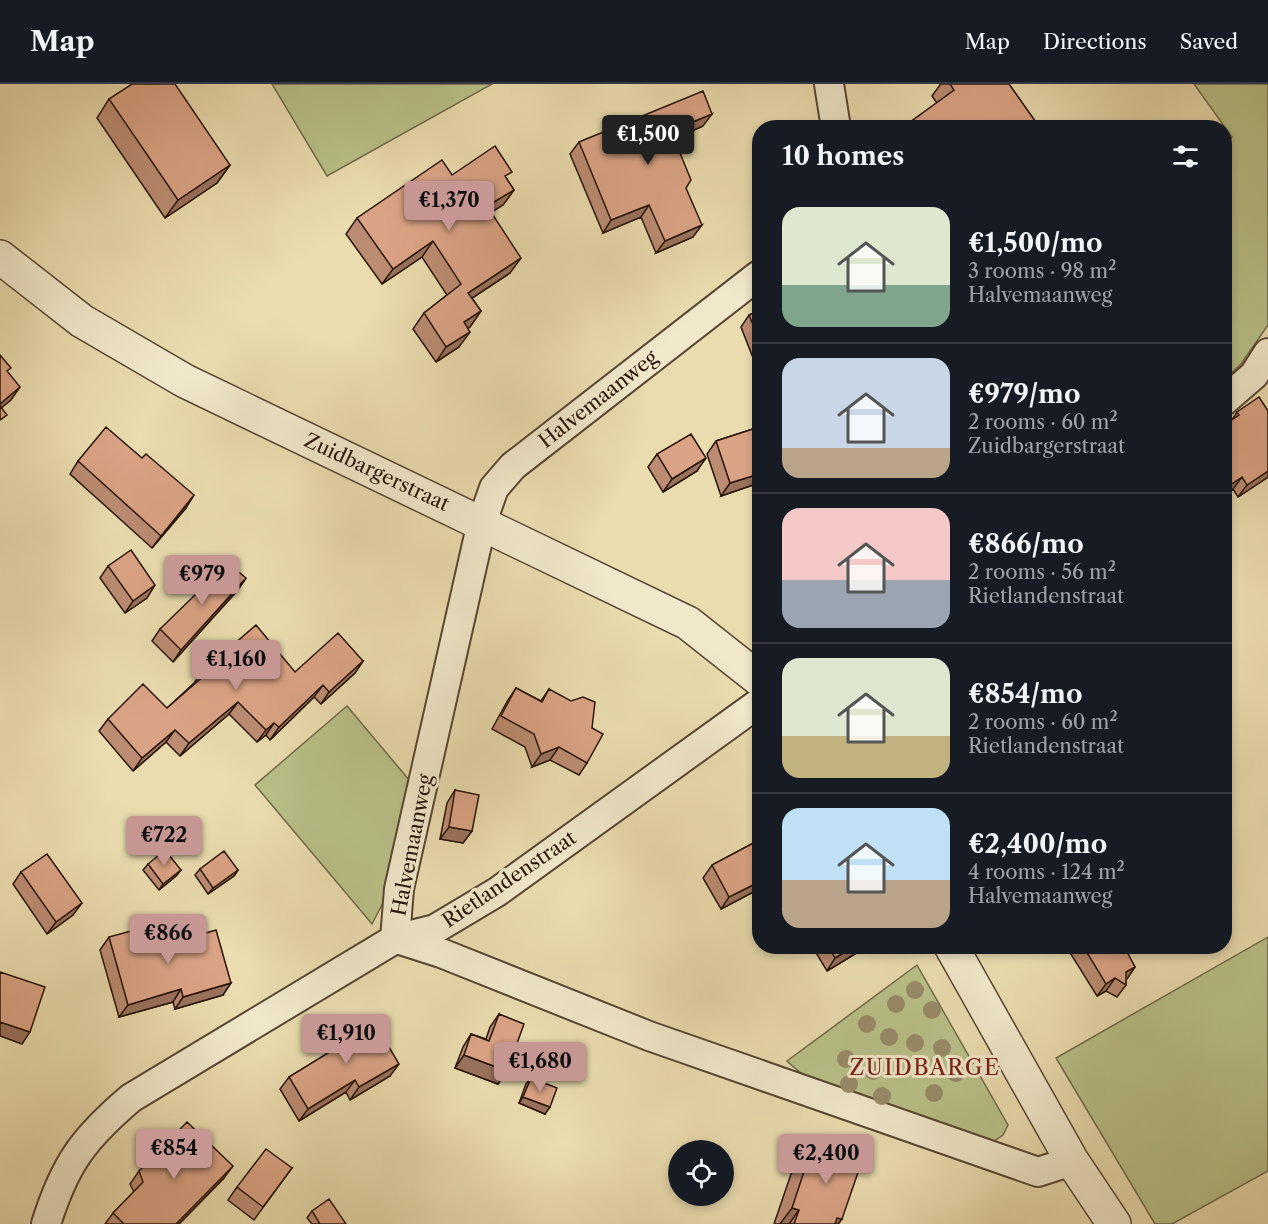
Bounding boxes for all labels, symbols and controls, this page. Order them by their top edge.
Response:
text: Map [30,24,94,58]
text: Map [965,29,1010,54]
text: Directions [1043,29,1147,54]
text: Saved [1180,29,1238,54]
pin: €1,500 [599,115,697,166]
text: €1,500 [616,122,680,146]
text: 10 homes [782,140,904,172]
icon: filters [1169,140,1202,173]
pin: €1,370 [400,181,498,232]
text: €1,370 [418,188,480,212]
text: €1,500/mo [968,227,1103,259]
icon: home [830,231,902,303]
text: 3 rooms · 98 m² [968,259,1116,283]
text: Halvemaanweg [968,283,1112,307]
street label: Halvemaanweg [534,345,663,453]
text: €979/mo [968,378,1081,410]
icon: home [830,382,902,454]
text: 2 rooms · 60 m² [968,410,1118,434]
street label: Zuidbargerstraat [301,428,453,516]
text: Zuidbargerstraat [968,434,1125,458]
text: €866/mo [968,528,1084,560]
icon: home [830,532,902,604]
pin: €979 [166,555,238,606]
text: 2 rooms · 56 m² [968,560,1116,584]
text: €979 [178,562,226,586]
text: Rietlandenstraat [968,584,1124,608]
pin: €1,160 [187,640,285,691]
text: €1,160 [206,647,266,671]
text: €854/mo [968,678,1082,710]
icon: home [830,682,902,754]
text: 2 rooms · 60 m² [968,710,1118,734]
text: Rietlandenstraat [968,734,1124,758]
street label: Halvemaanweg [386,771,438,918]
pin: €722 [128,816,200,867]
text: €722 [141,823,187,847]
street label: Rietlandenstraat [438,825,580,933]
text: €2,400/mo [968,828,1107,860]
icon: home [830,832,902,904]
text: 4 rooms · 124 m² [968,860,1125,884]
text: Halvemaanweg [968,884,1112,908]
pin: €866 [132,914,204,965]
text: €866 [144,921,192,945]
pin: €1,910 [297,1014,395,1065]
text: €1,910 [316,1021,376,1045]
pin: €1,680 [491,1042,589,1093]
text: €1,680 [508,1049,572,1073]
district label: ZUIDBARGE [849,1054,1001,1081]
pin: €854 [138,1129,210,1180]
pin: €2,400 [777,1134,875,1185]
text: €854 [150,1136,198,1160]
map controls [668,1140,734,1206]
button: locate [668,1140,734,1206]
text: €2,400 [792,1141,860,1165]

